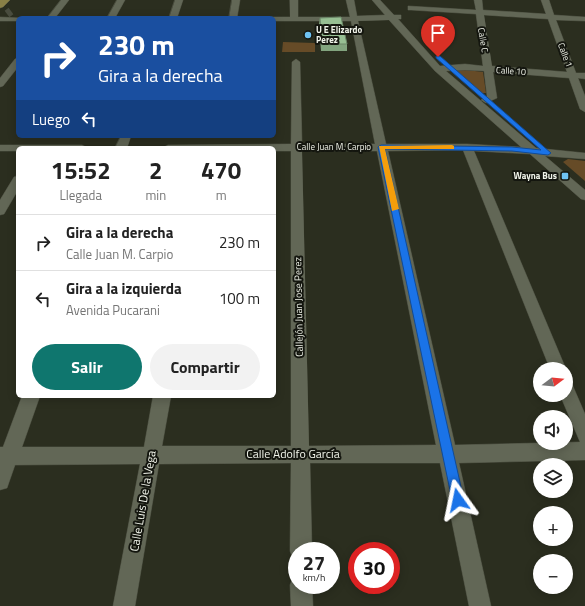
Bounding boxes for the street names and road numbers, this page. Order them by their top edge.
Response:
street label: Calle C [475,27,492,53]
street label: Calle 1 [555,41,576,69]
street label: Calle 10 [496,63,527,78]
street label: Calle Juan M. Carpio [297,140,371,153]
street label: Callejón Juan Jose Perez [290,256,307,357]
street label: Calle Adolfo García [246,444,340,463]
street label: Calle Luis De la Vega [124,449,161,553]

